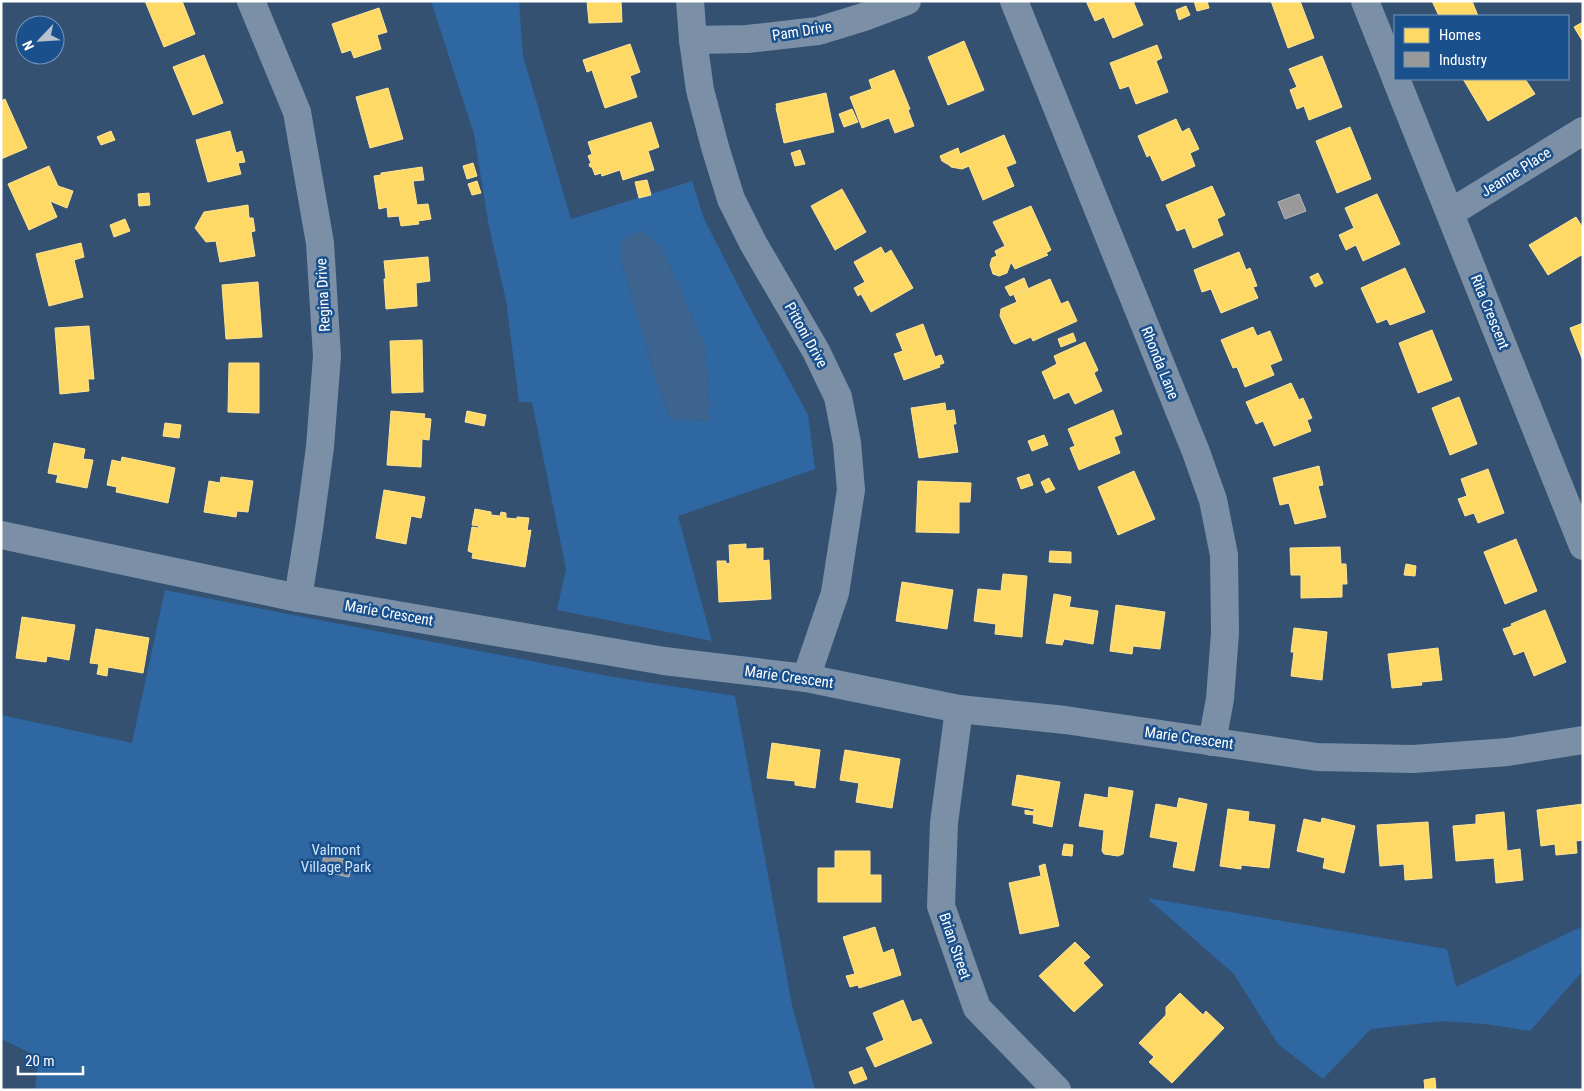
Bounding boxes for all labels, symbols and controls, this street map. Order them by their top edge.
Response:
north arrow [15,15,65,65]
legend [1394,15,1569,80]
street label: Pam Drive [771,17,833,45]
text: Homes [1439,26,1481,44]
text: N [19,38,37,53]
text: Industry [1439,51,1487,69]
street label: Jeanne Place [1478,143,1554,201]
street label: Regina Drive [312,258,334,332]
street label: Rita Crescent [1467,272,1513,352]
street label: Pittoni Drive [781,299,831,371]
street label: Rhonda Lane [1137,324,1183,402]
street label: Marie Crescent [343,596,435,630]
street label: Marie Crescent [743,662,835,692]
street label: Marie Crescent [1143,723,1235,753]
park label: Valmont Village Park [301,841,372,876]
street label: Brian Street [935,910,975,982]
scale bar [18,1044,82,1076]
text: 20 m [25,1052,55,1070]

